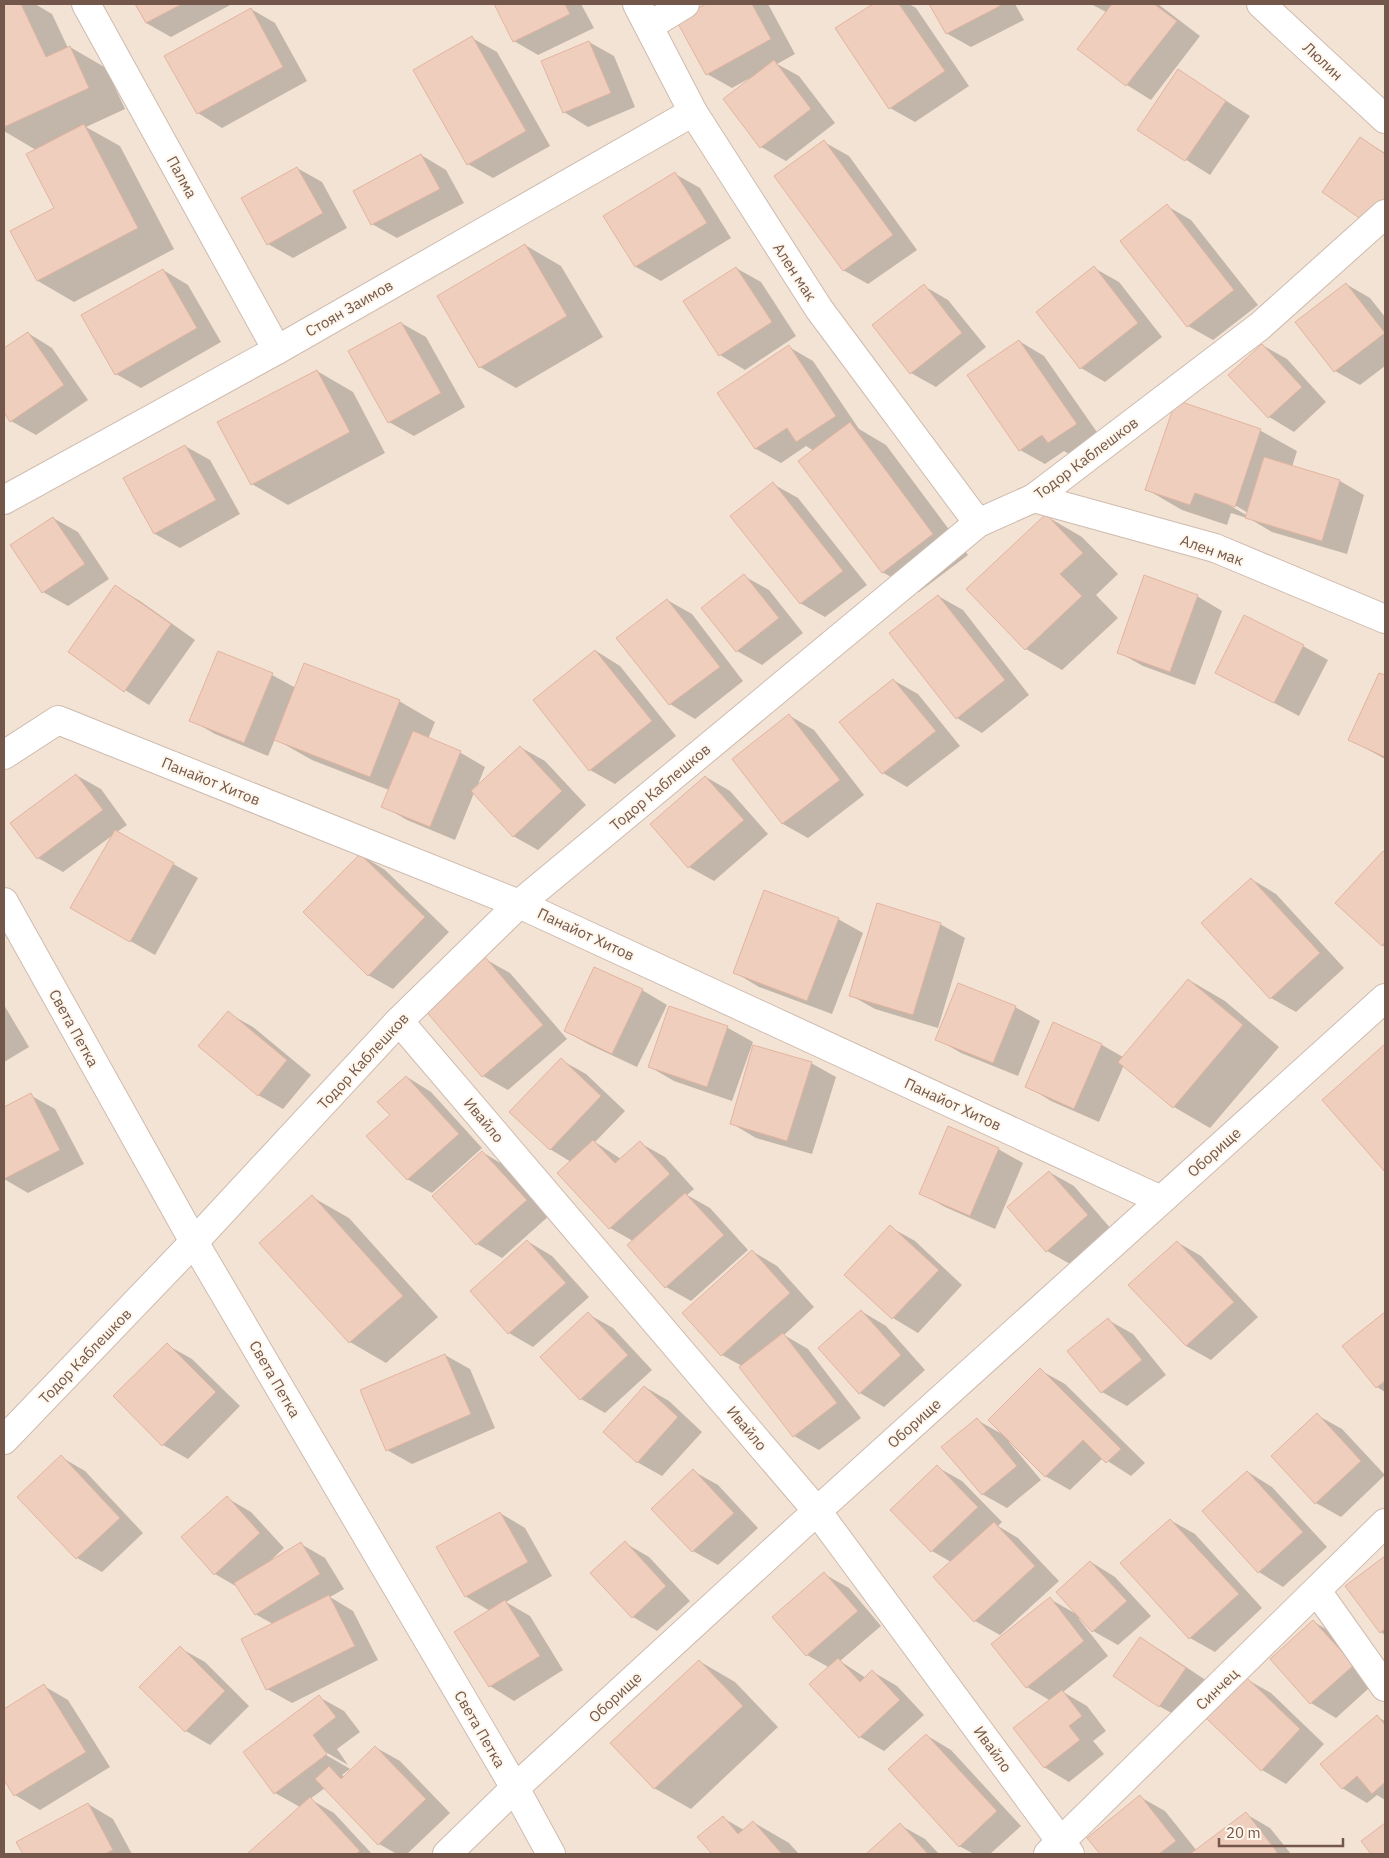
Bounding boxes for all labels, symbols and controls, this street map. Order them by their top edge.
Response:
street label: Люлин [1299,38,1347,84]
street label: Палма [163,153,201,201]
street label: Ален мак [769,239,821,305]
street label: Стоян Заимов [302,275,396,341]
street label: Тодор Каблешков [1030,413,1142,503]
street label: Ален мак [1178,530,1246,570]
street label: Тодор Каблешков [606,739,714,835]
street label: Панайот Хитов [159,753,263,809]
street label: Панайот Хитов [535,903,637,965]
street label: Света Петка [45,986,103,1070]
street label: Тодор Каблешков [313,1009,413,1113]
street label: Панайот Хитов [902,1073,1004,1135]
street label: Ивайло [460,1094,508,1146]
street label: Оборище [1183,1123,1245,1181]
street label: Тодор Каблешков [35,1304,135,1408]
street label: Света Петка [245,1337,305,1421]
street label: Оборище [883,1394,945,1452]
street label: Ивайло [723,1402,771,1454]
street label: Синчец [1192,1664,1242,1714]
street label: Оборище [585,1668,645,1726]
street label: Света Петка [450,1687,510,1771]
street label: Ивайло [970,1722,1016,1776]
scale bar [1219,1816,1343,1848]
text: 20 m [1226,1823,1261,1842]

